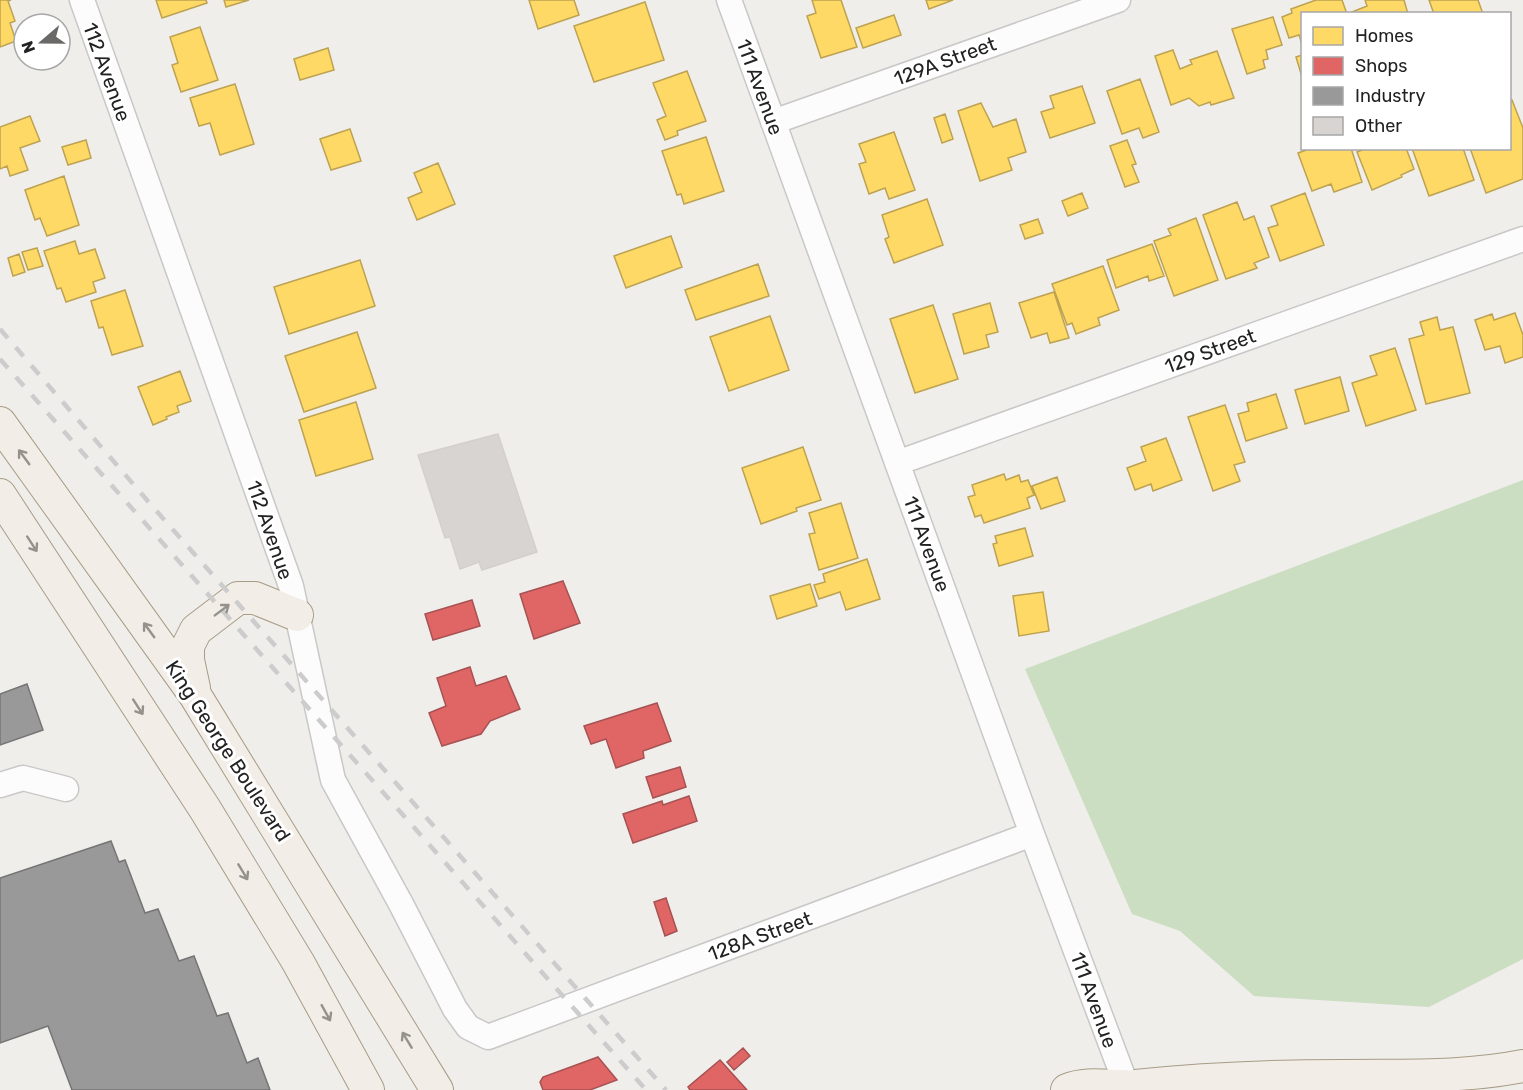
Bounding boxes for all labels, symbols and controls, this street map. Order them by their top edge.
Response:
north arrow [12,12,72,72]
legend [1301,12,1511,150]
street label: 112 Avenue [78,19,136,125]
text: Homes [1355,25,1413,47]
street label: 129A Street [891,31,1000,91]
street label: 111 Avenue [732,36,788,138]
text: N [17,38,39,56]
text: Shops [1355,55,1407,77]
text: Industry [1355,85,1425,107]
text: Other [1355,115,1402,137]
street label: 129 Street [1161,323,1259,379]
one-way arrow [18,449,30,465]
street label: 112 Avenue [242,477,298,583]
street label: 111 Avenue [899,493,955,595]
one-way arrow [26,535,38,552]
one-way arrow [214,604,230,617]
one-way arrow [143,623,155,639]
street label: King George Boulevard [160,656,296,846]
one-way arrow [132,699,145,716]
one-way arrow [237,863,249,880]
street label: 128A Street [705,906,815,966]
street label: 111 Avenue [1066,949,1122,1051]
one-way arrow [320,1004,332,1021]
one-way arrow [401,1032,413,1049]

